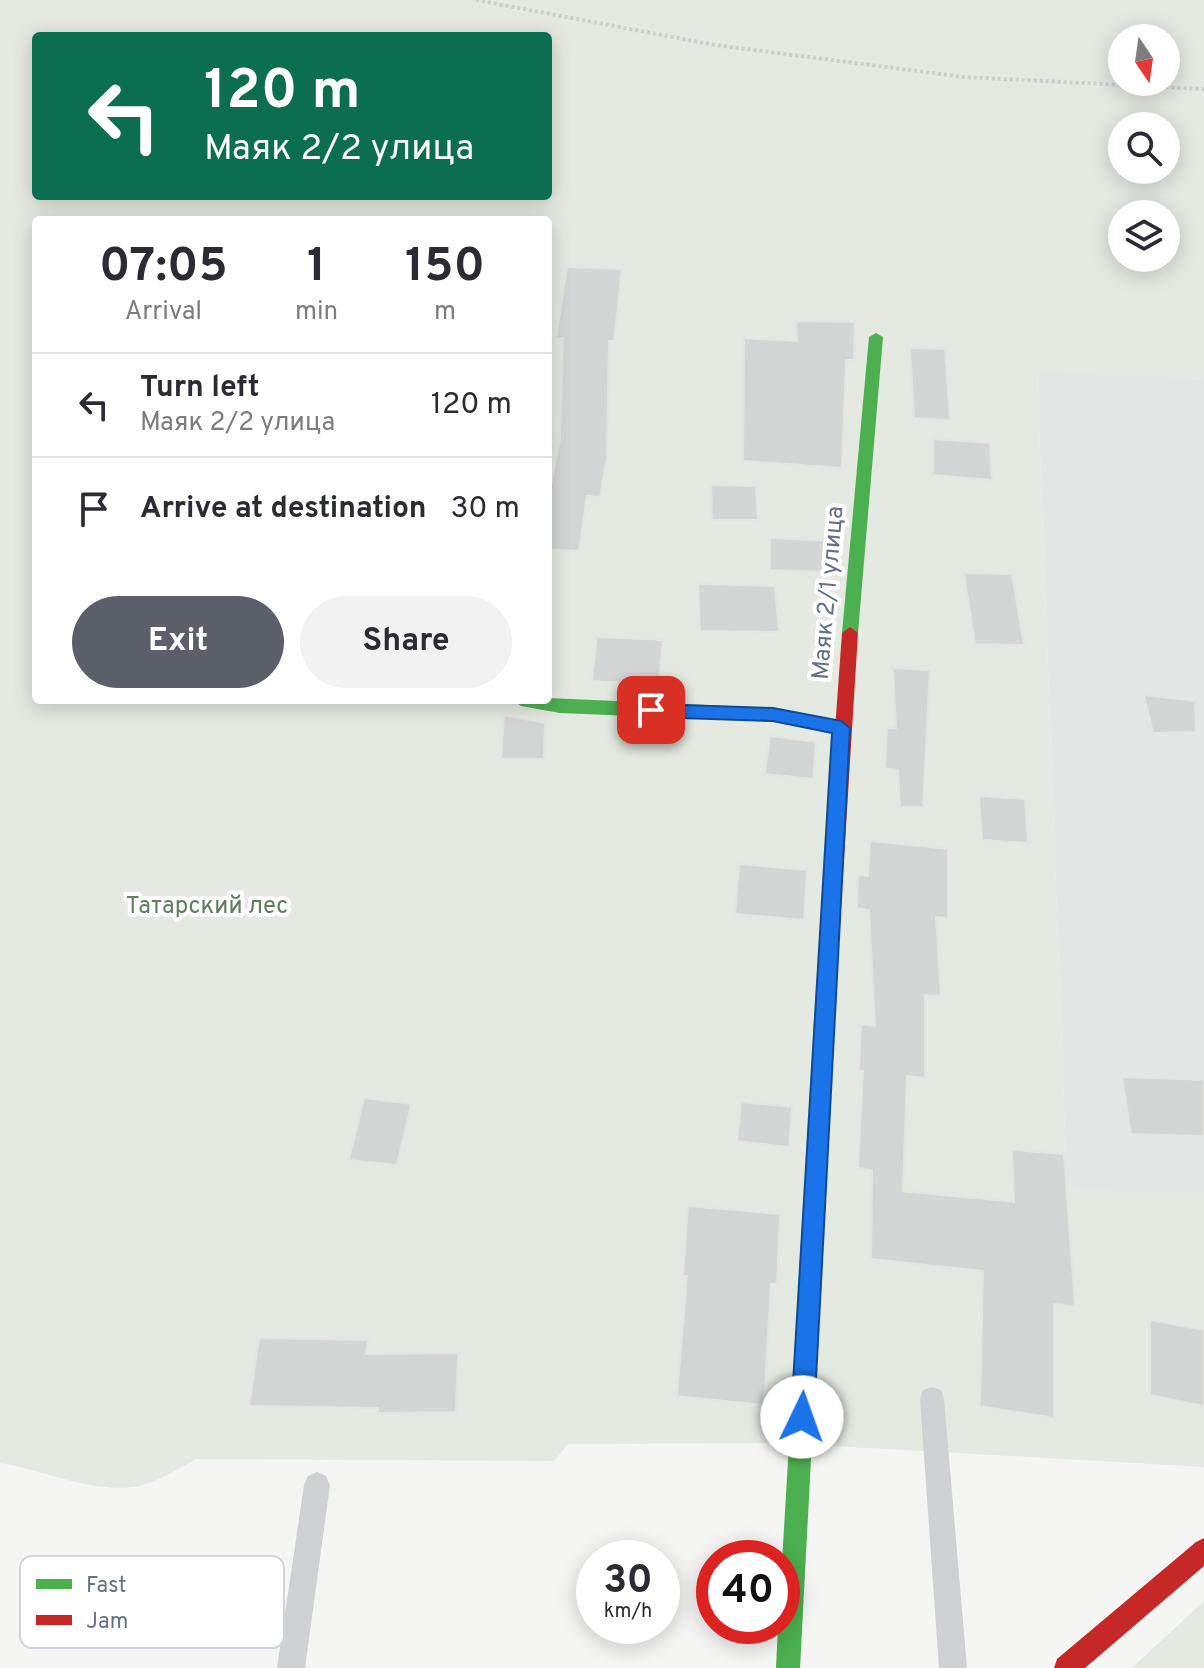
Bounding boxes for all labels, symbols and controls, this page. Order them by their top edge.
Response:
north arrow [1108,24,1180,96]
map controls [1108,24,1180,272]
text: 120 m [204,58,361,128]
icon: left [72,64,176,168]
button: search [1108,112,1180,184]
text: Маяк 2/2 улица [204,127,474,173]
button: layers [1108,200,1180,272]
text: 07:05 [99,238,228,298]
text: 1 [307,238,326,298]
text: 150 [405,238,485,298]
text: Arrival [125,296,202,329]
text: min [295,296,338,329]
text: m [434,296,456,329]
text: Turn left [140,370,260,407]
icon: left [72,383,116,427]
text: 120 m [431,387,512,424]
text: Маяк 2/2 улица [140,407,335,440]
icon: arrive [72,487,116,531]
text: Arrive at destination [140,491,426,528]
text: 30 m [450,491,520,528]
street label: Маяк 2/1 улица [806,505,852,681]
button: Exit [72,596,284,688]
button: Share [300,596,512,688]
pin [617,676,685,744]
icon: arrive [629,688,673,732]
park label: Татарский лес [126,892,288,922]
position arrow [760,1375,844,1459]
speed limit sign: 40 [696,1540,800,1644]
legend [20,1556,284,1648]
text: 30 [603,1557,653,1607]
text: Fast [86,1573,127,1600]
text: km/h [604,1599,652,1625]
text: Jam [86,1609,129,1636]

